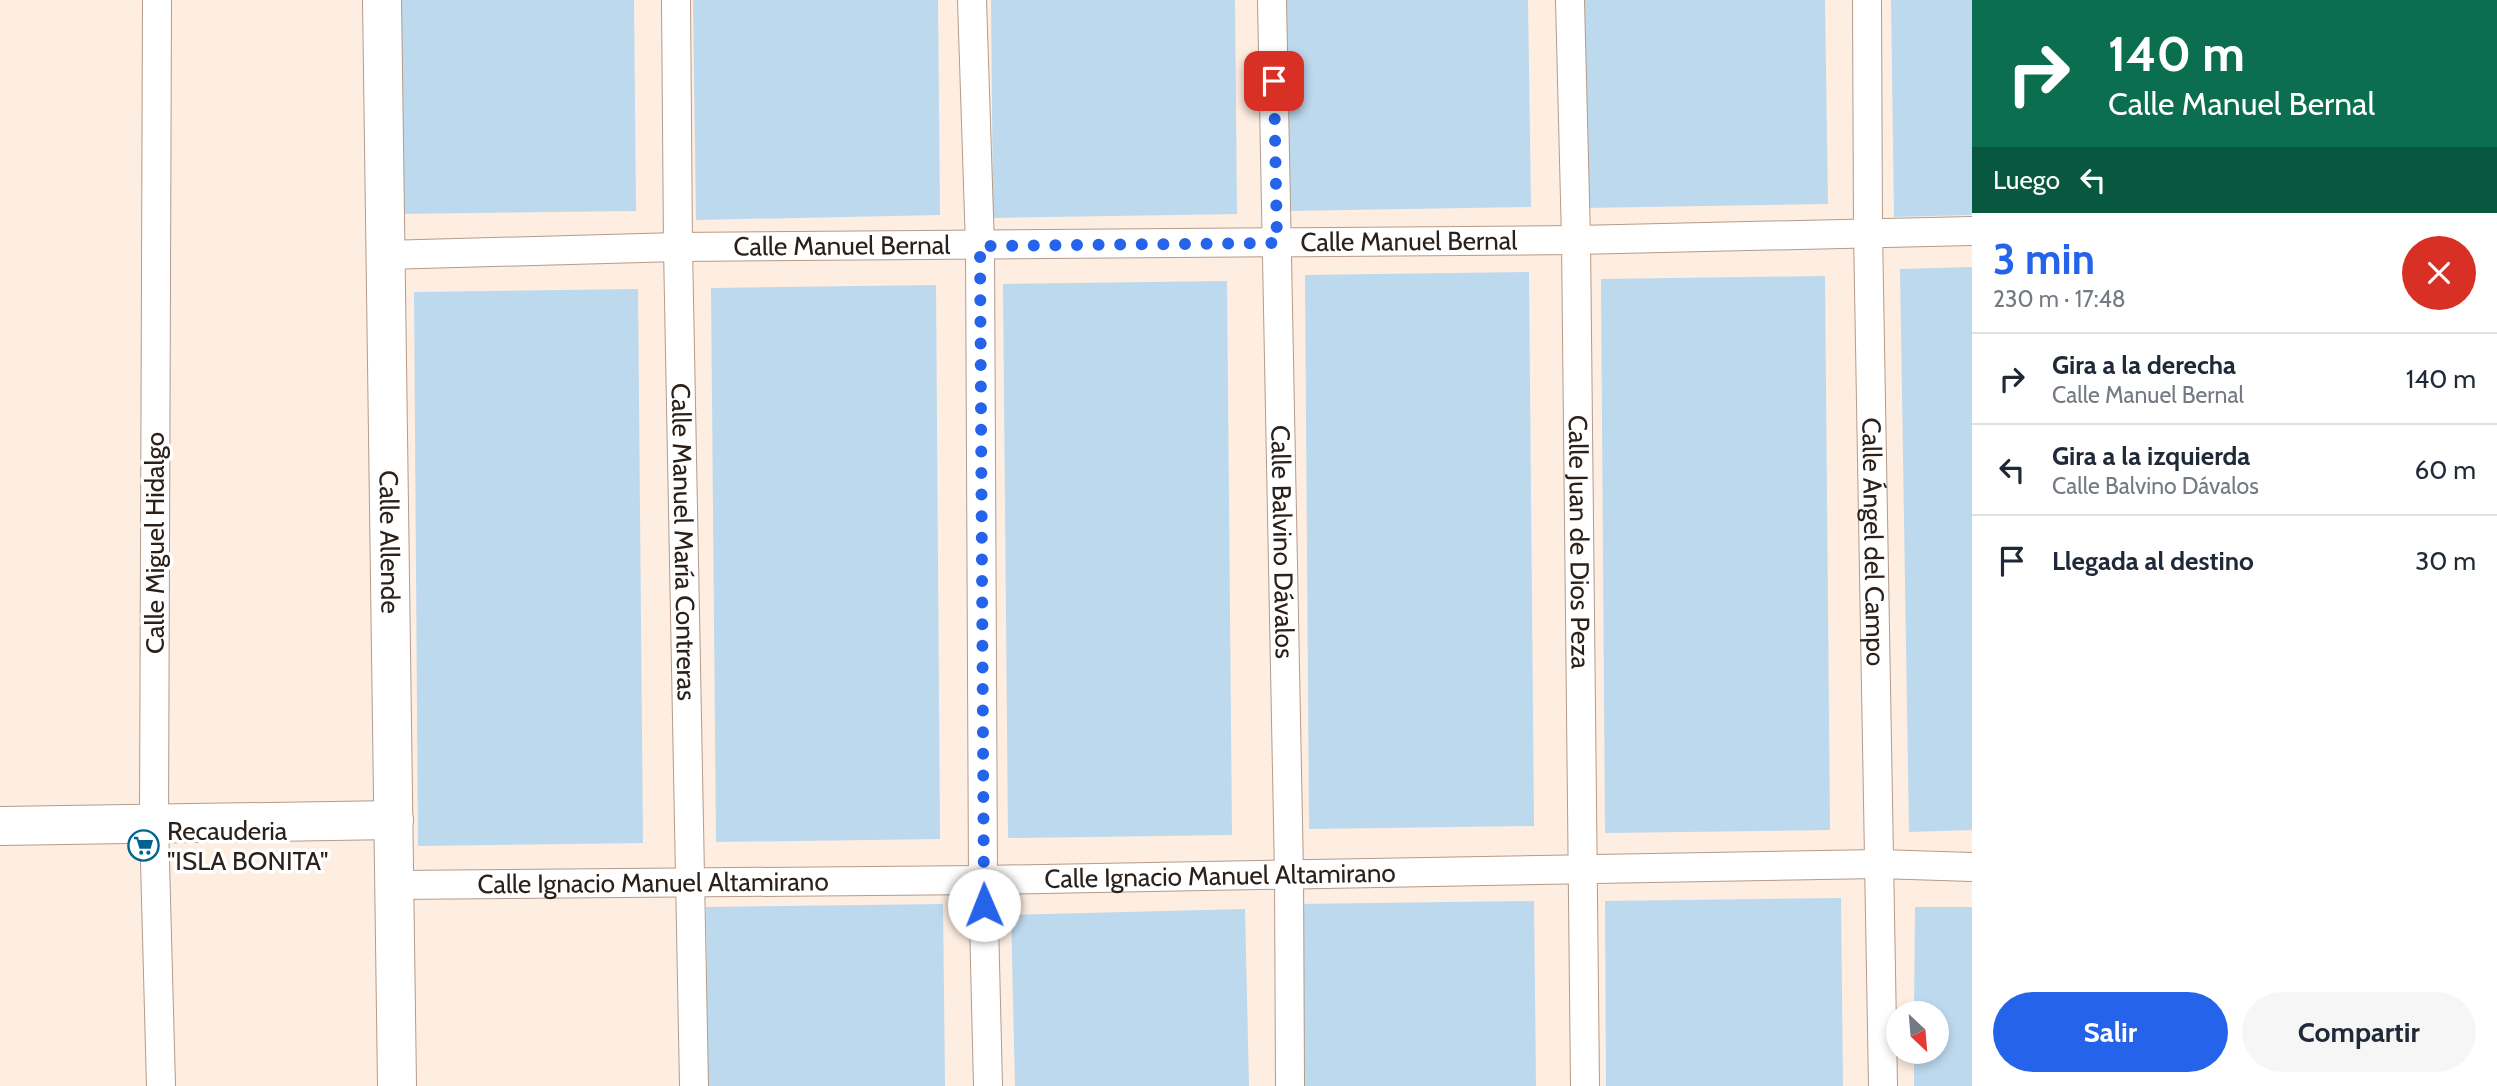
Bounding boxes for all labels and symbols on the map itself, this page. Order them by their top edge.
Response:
pin [1244,51,1304,111]
street label: Calle Manuel Bernal [1300,224,1517,258]
street label: Calle Manuel Bernal [733,229,951,263]
street label: Calle Manuel María Contreras [665,383,703,701]
street label: Calle Juan de Dios Peza [1562,415,1597,670]
street label: Calle Ángel del Campo [1855,417,1892,666]
street label: Calle Balvino Dávalos [1264,425,1301,659]
street label: Calle Miguel Hidalgo [139,432,171,654]
street label: Calle Allende [372,470,406,614]
place label: Recauderia "ISLA BONITA" [167,815,328,877]
supermarket icon: Recauderia "ISLA BONITA" [127,829,161,863]
street label: Calle Ignacio Manuel Altamirano [1044,857,1396,895]
street label: Calle Ignacio Manuel Altamirano [477,865,829,900]
position arrow [947,868,1021,942]
north arrow [1886,1001,1950,1064]

